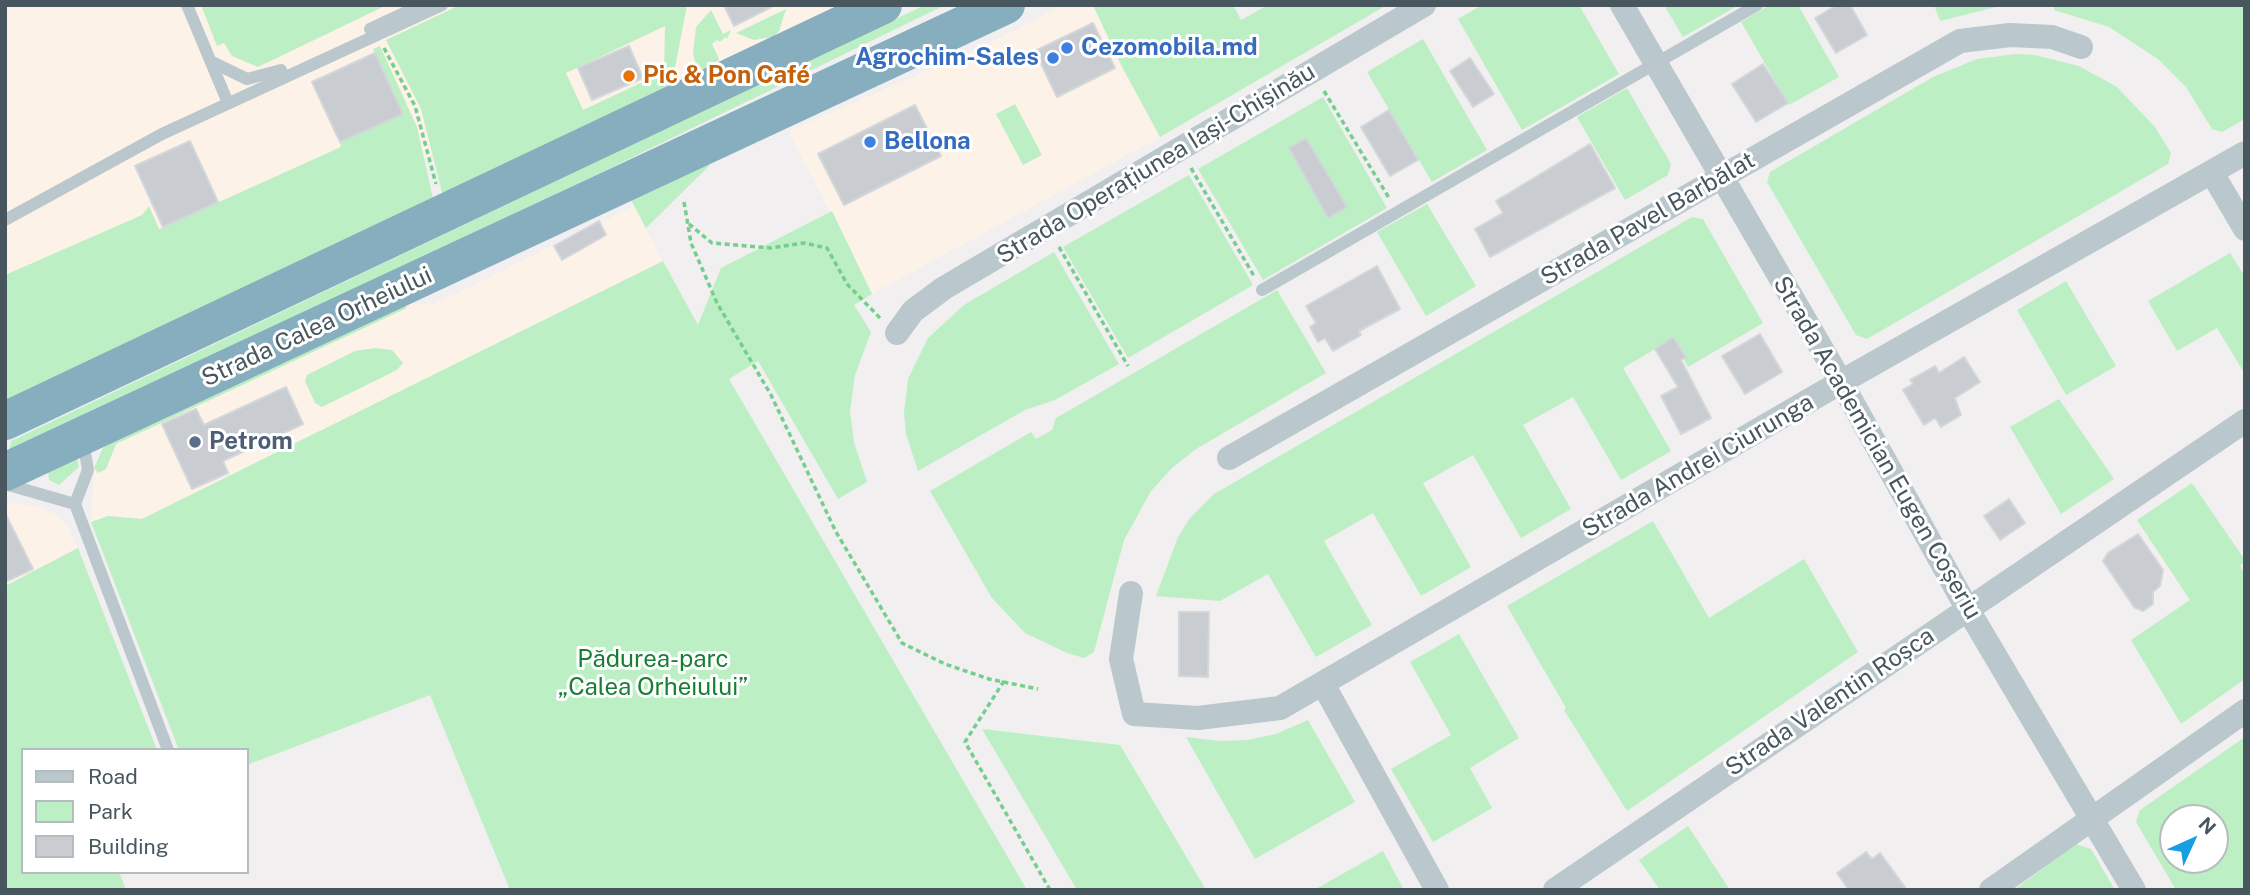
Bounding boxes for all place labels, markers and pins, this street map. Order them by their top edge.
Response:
place label: Cezomobila.md [1081,34,1258,62]
marker: Cezomobila.md [1059,40,1075,56]
place label: Agrochim-Sales [855,44,1039,72]
marker: Agrochim-Sales [1045,50,1061,66]
place label: Pic & Pon Café [643,62,810,90]
marker: Pic & Pon Café [621,68,637,84]
place label: Bellona [884,128,971,156]
marker: Bellona [862,134,878,150]
place label: Petrom [209,428,293,456]
marker: Petrom [187,434,203,450]

